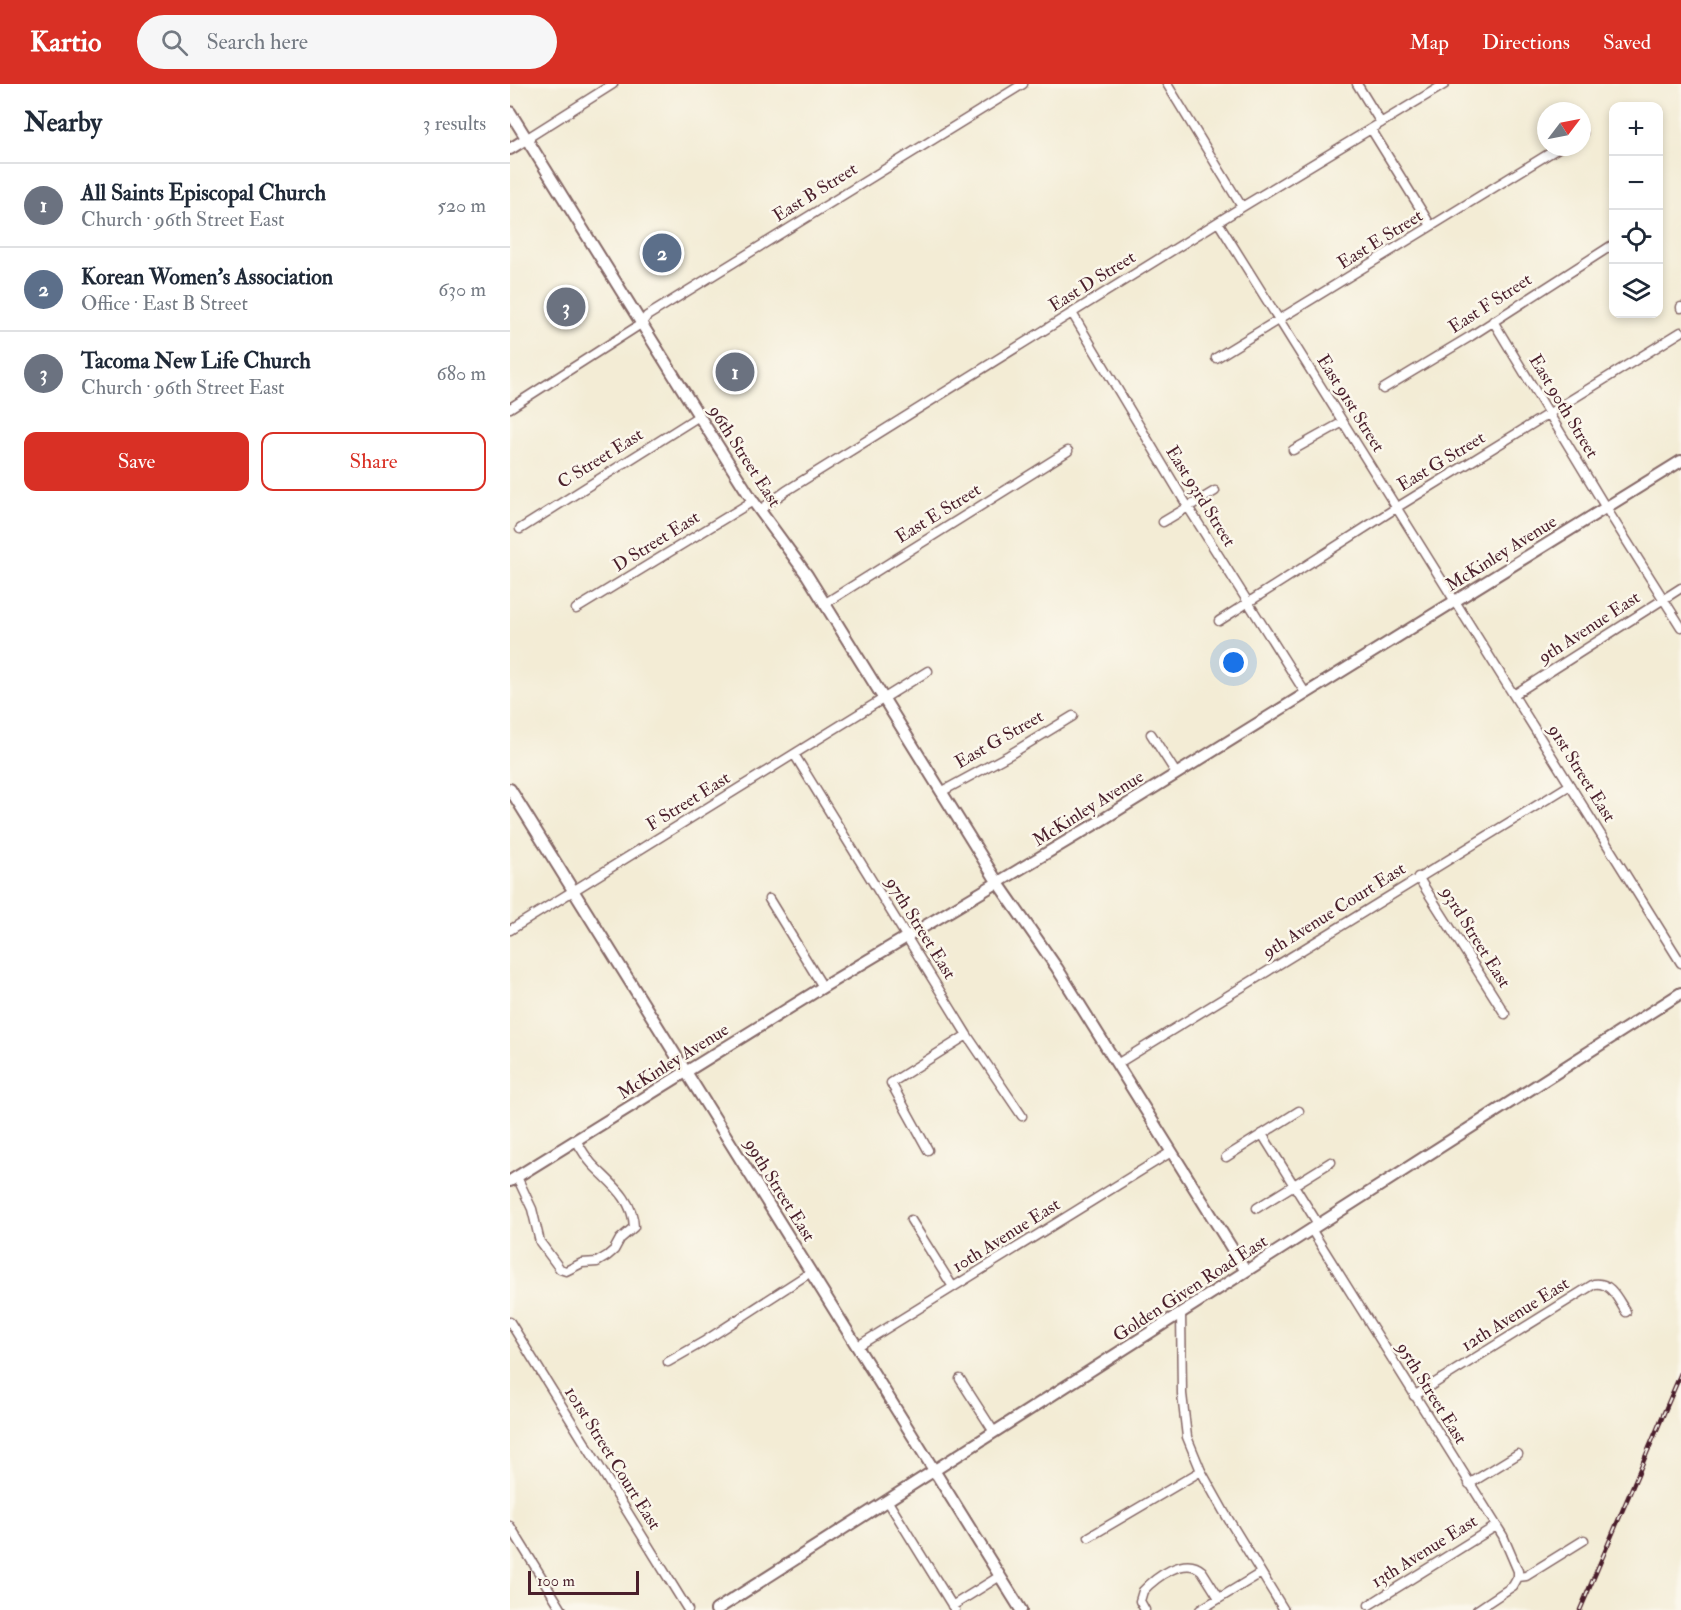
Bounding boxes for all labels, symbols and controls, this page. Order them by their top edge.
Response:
search box [137,15,557,69]
text: Kartio [30,25,101,60]
icon: search [158,26,191,59]
text: Search here [206,28,308,56]
text: Map [1409,29,1449,56]
text: Directions [1482,29,1570,56]
text: Saved [1603,29,1651,56]
north arrow [1537,102,1591,156]
map controls [1609,102,1663,318]
button: + [1609,102,1663,156]
text: Nearby [24,107,102,139]
text: 3 results [423,111,486,136]
button: − [1609,156,1663,210]
street label: East B Street [769,157,862,227]
text: All Saints Episcopal Church [81,179,326,207]
text: 1 [40,193,47,218]
text: 520 m [437,193,486,218]
street label: East E Street [1333,204,1427,275]
text: Church · 96th Street East [81,207,285,232]
button: locate [1609,210,1663,264]
pin: 2 [642,230,682,276]
street label: East D Street [1045,246,1140,317]
text: Korean Women's Association [81,263,333,291]
button: layers [1609,264,1663,318]
street label: East F Street [1444,268,1536,339]
text: 2 [38,277,49,302]
text: 630 m [438,277,486,302]
pin: 3 [546,284,586,330]
text: Office · East B Street [81,291,248,316]
text: Tacoma New Life Church [81,347,311,375]
pin: 1 [716,350,754,394]
street label: East 91st Street [1311,350,1390,457]
street label: East 90th Street [1524,350,1604,462]
text: 3 [40,361,47,386]
text: 680 m [437,361,486,386]
text: Church · 96th Street East [81,375,285,400]
street label: 96th Street East [702,399,786,512]
street label: C Street East [553,423,647,494]
street label: East G Street [1393,426,1490,497]
button: Save [24,432,249,491]
button: Share [261,432,486,491]
street label: East 93rd Street [1160,441,1241,551]
street label: East E Street [891,478,985,549]
street label: D Street East [609,506,704,577]
street label: McKinley Avenue [1441,510,1562,597]
street label: 9th Avenue East [1532,586,1645,670]
your location [1219,648,1248,677]
street label: East G Street [951,705,1048,774]
street label: 91st Street East [1541,718,1621,827]
street label: McKinley Avenue [1028,765,1149,852]
street label: F Street East [642,767,735,836]
street label: 9th Avenue Court East [1257,857,1410,965]
street label: 97th Street East [879,871,961,984]
street label: 93rd Street East [1434,881,1516,992]
street label: McKinley Avenue [613,1018,734,1105]
street label: 99th Street East [738,1133,820,1246]
street label: 10th Avenue East [948,1193,1065,1278]
street label: Golden Given Road East [1109,1230,1272,1347]
street label: 12th Avenue East [1457,1272,1574,1357]
street label: 95th Street East [1390,1336,1472,1449]
street label: 101st Street Court East [559,1382,666,1534]
street label: 13th Avenue East [1367,1510,1482,1593]
scale bar [528,1568,639,1596]
text: 100 m [537,1571,575,1591]

